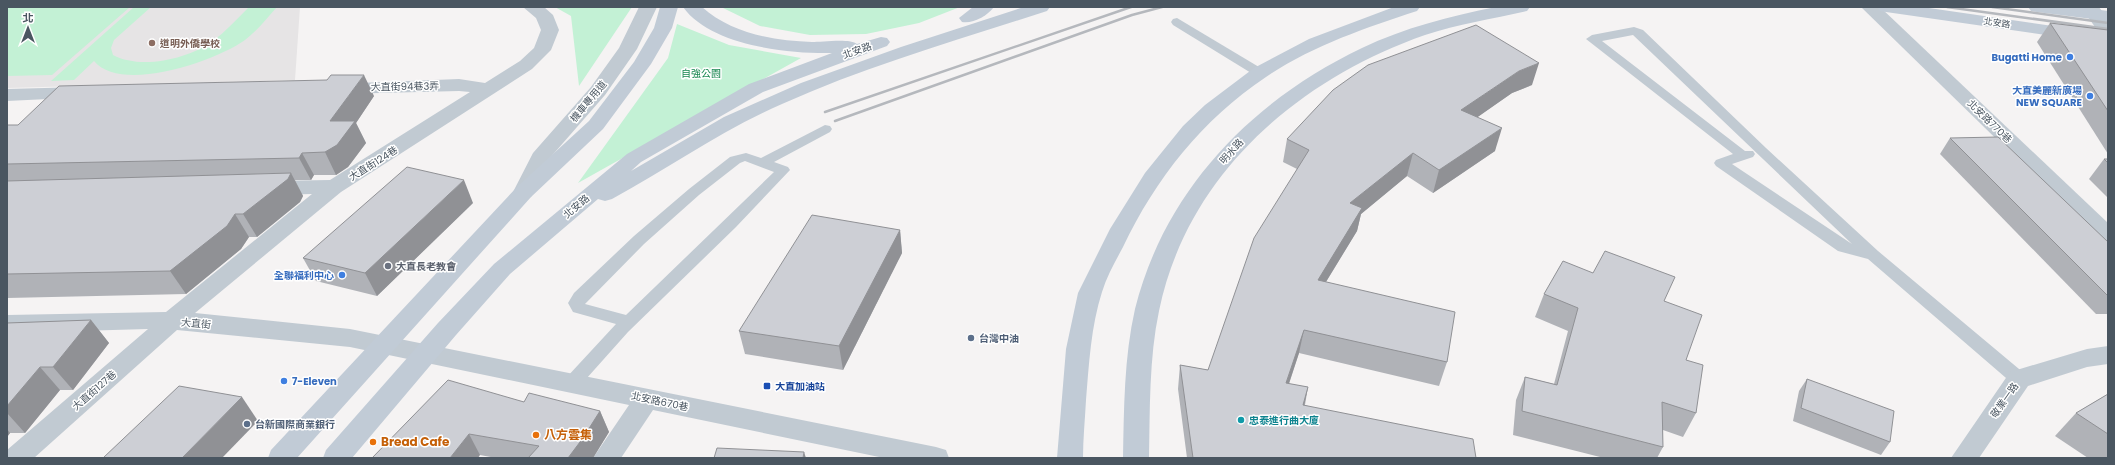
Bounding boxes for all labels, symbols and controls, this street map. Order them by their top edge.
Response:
north arrow [8,8,48,48]
text: 北 [23,10,34,26]
street label: 北安路 [1983,15,2011,31]
place label: 道明外僑學校 [159,36,220,51]
marker: 道明外僑學校 [147,38,157,48]
street label: 北安路 [841,38,874,62]
place label: Bugatti Home [1991,50,2062,65]
marker: Bugatti Home [2065,52,2075,62]
park label: 自強公園 [681,66,721,81]
street label: 機車專用道 [567,77,610,125]
street label: 大直街94巷3弄 [371,78,439,95]
place label: 大直美麗新廣場 NEW SQUARE [2012,83,2082,110]
marker: 大直美麗新廣場 NEW SQUARE [2085,91,2095,101]
street label: 北安路770巷 [1964,96,2015,147]
street label: 明水路 [1216,135,1247,168]
street label: 大直街124巷 [346,142,401,184]
street label: 北安路 [560,191,593,222]
place label: 大直長老教會 [396,259,457,274]
marker: 大直長老教會 [383,261,393,271]
place label: 全聯福利中心 [274,268,334,283]
marker: 全聯福利中心 [337,270,347,280]
street label: 大直街 [180,315,212,332]
place label: 台灣中油 [979,331,1019,346]
marker: 台灣中油 [966,333,976,343]
street label: 大直街127巷 [69,367,120,414]
place label: 7-Eleven [292,374,337,389]
marker: 7-Eleven [279,376,289,386]
place label: 大直加油站 [775,379,825,394]
street label: 敬業一路 [1987,380,2022,421]
marker: 大直加油站 [762,381,772,391]
street label: 北安路670巷 [630,388,690,415]
place label: 忠泰進行曲大廈 [1249,413,1319,428]
marker: 忠泰進行曲大廈 [1236,415,1246,425]
place label: 台新國際商業銀行 [255,417,335,432]
marker: 台新國際商業銀行 [242,419,252,429]
place label: 八方雲集 [544,426,592,443]
marker: 八方雲集 [531,430,541,440]
place label: Bread Cafe [381,433,450,450]
marker: Bread Cafe [368,437,378,447]

